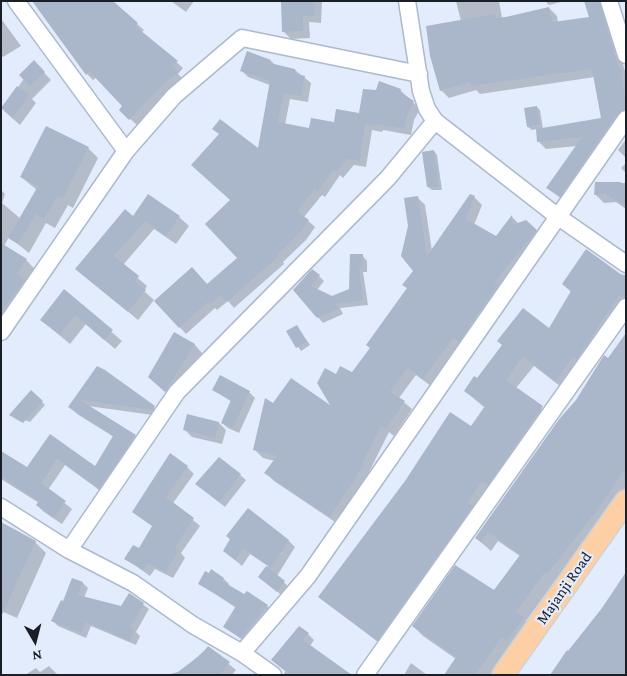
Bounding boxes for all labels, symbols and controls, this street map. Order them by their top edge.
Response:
street label: Majanji Road [532,548,596,628]
north arrow [10,616,60,666]
text: N [31,647,43,664]

